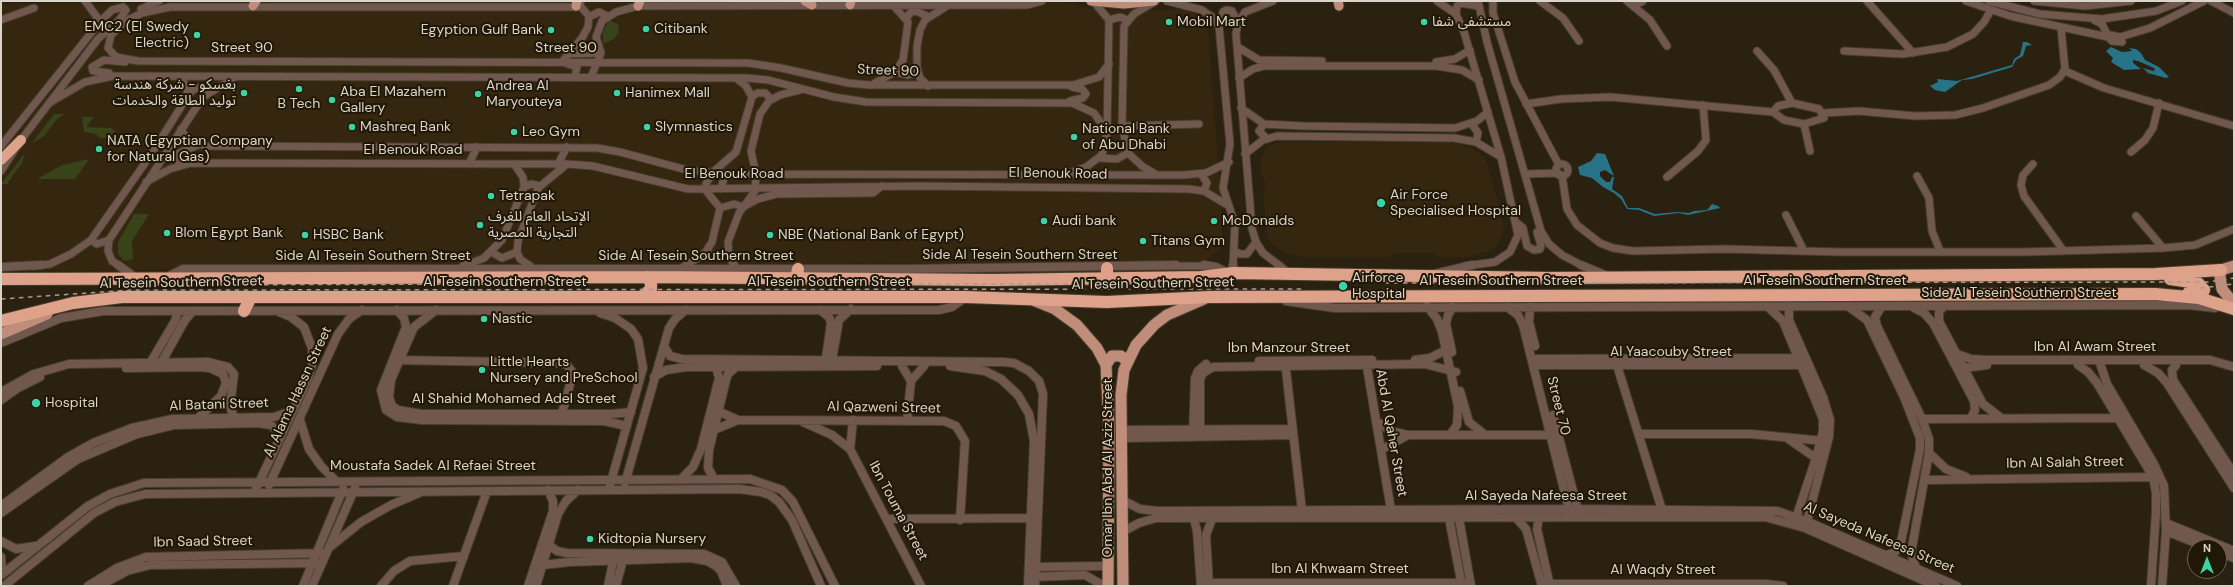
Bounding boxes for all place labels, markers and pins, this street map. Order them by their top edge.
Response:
place label: Mobil Mart [1177,14,1246,30]
place label: مستشفى شفا [1432,14,1511,30]
marker: Mobil Mart [1164,17,1174,27]
marker: مستشفى شفا [1419,17,1429,27]
place label: EMC2 (El Swedy Electric) [84,19,189,52]
place label: Citibank [654,21,708,37]
place label: Egyption Gulf Bank [421,22,543,38]
marker: Citibank [641,24,651,34]
marker: Egyption Gulf Bank [546,25,556,35]
marker: EMC2 (El Swedy Electric) [192,30,202,40]
place label: بغسكو - شركة هندسة توليد الطاقة والخدمات [112,77,236,110]
place label: Andrea Al Maryouteya [486,78,562,110]
marker: B Tech [294,84,304,94]
place label: Aba El Mazahem Gallery [340,84,446,116]
place label: Hanimex Mall [625,85,710,101]
marker: بغسكو - شركة هندسة توليد الطاقة والخدمات [239,88,249,98]
marker: Hanimex Mall [612,88,622,98]
marker: Andrea Al Maryouteya [473,89,483,99]
marker: Aba El Mazahem Gallery [327,95,337,105]
place label: B Tech [278,96,320,112]
place label: Mashreq Bank [360,119,451,135]
place label: Slymnastics [655,119,733,135]
place label: National Bank of Abu Dhabi [1082,121,1170,154]
marker: Mashreq Bank [347,122,357,132]
marker: Slymnastics [642,122,652,132]
place label: Leo Gym [522,124,580,140]
marker: Leo Gym [509,127,519,137]
marker: National Bank of Abu Dhabi [1069,132,1079,142]
place label: NATA (Egyptian Company for Natural Gas) [107,133,273,166]
marker: NATA (Egyptian Company for Natural Gas) [94,144,104,154]
place label: Air Force Specialised Hospital [1390,187,1521,220]
place label: Tetrapak [499,188,555,204]
marker: Tetrapak [486,191,496,201]
marker: Air Force Specialised Hospital [1375,197,1387,209]
place label: الإتحاد العام للغرف التجارية المصرية [488,209,590,242]
place label: Audi bank [1052,213,1116,229]
place label: McDonalds [1222,213,1294,229]
marker: Audi bank [1039,216,1049,226]
marker: McDonalds [1209,216,1219,226]
marker: الإتحاد العام للغرف التجارية المصرية [475,220,485,230]
place label: Blom Egypt Bank [175,225,283,241]
place label: HSBC Bank [313,227,384,243]
place label: NBE (National Bank of Egypt) [778,227,964,243]
marker: Blom Egypt Bank [162,228,172,238]
marker: HSBC Bank [300,230,310,240]
marker: NBE (National Bank of Egypt) [765,230,775,240]
place label: Titans Gym [1151,233,1225,249]
marker: Titans Gym [1138,236,1148,246]
place label: Airforce Hospital [1352,270,1405,302]
marker: Airforce Hospital [1337,280,1349,292]
place label: Nastic [492,311,533,327]
marker: Nastic [479,314,489,324]
place label: Little Hearts Nursery and PreSchool [490,354,638,386]
marker: Little Hearts Nursery and PreSchool [477,365,487,375]
place label: Hospital [45,395,98,411]
marker: Hospital [30,397,42,409]
place label: Kidtopia Nursery [598,531,706,547]
marker: Kidtopia Nursery [585,534,595,544]

